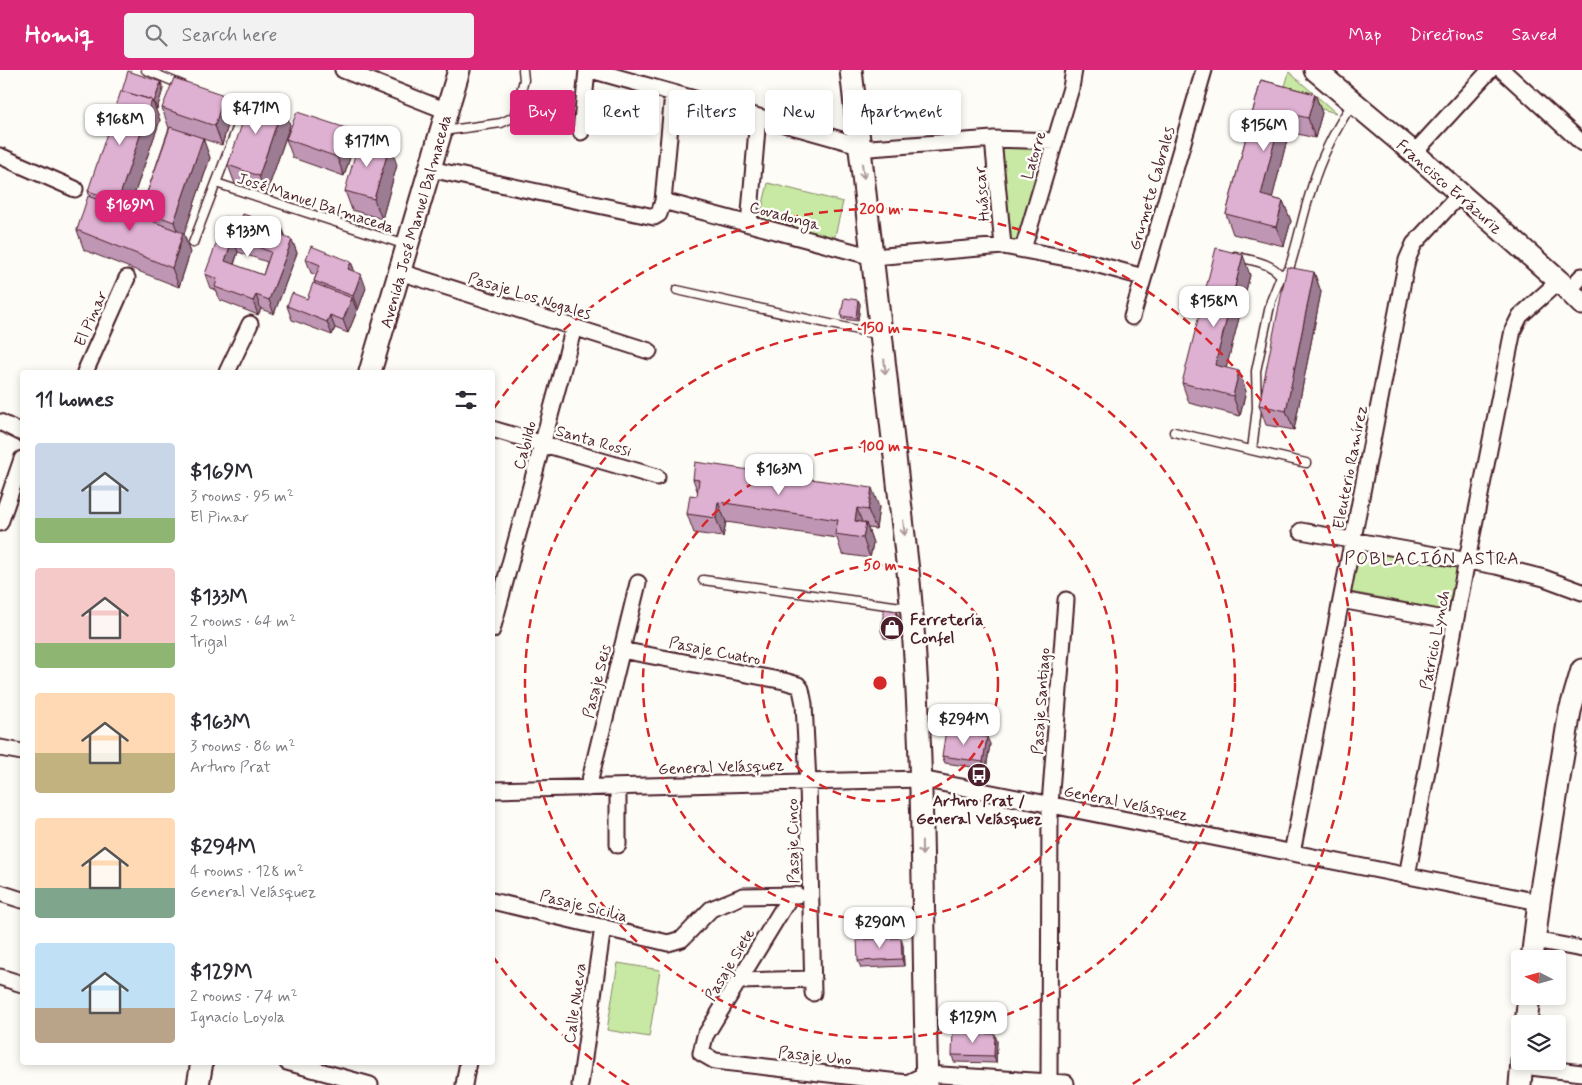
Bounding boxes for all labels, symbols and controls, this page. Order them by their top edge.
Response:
search box [124,13,474,58]
text: Homiq [25,20,94,51]
icon: search [142,21,170,49]
text: Search here [182,23,277,48]
text: Map [1349,23,1382,47]
text: Directions [1410,23,1484,47]
text: Saved [1512,23,1557,47]
chip: Buy [510,90,575,135]
chip: Rent [585,90,659,135]
chip: Filters [669,90,755,135]
chip: New [765,90,833,135]
chip: Apartment [843,90,961,135]
pin: $471M [221,92,291,135]
text: $471M [232,98,280,119]
pin: $168M [85,104,155,146]
text: $168M [96,109,144,130]
pin: $156M [1229,109,1299,152]
street label: Avenida José Manuel Balmaceda [376,112,457,331]
text: $156M [1241,115,1287,136]
street label: Grumete Cabrales [1125,124,1180,253]
pin: $171M [332,126,402,168]
street label: Latorre [1017,128,1052,182]
text: $171M [345,131,389,152]
street label: Francisco Errázuriz [1392,135,1506,239]
one-way arrow [858,162,868,178]
street label: Huáscar [970,165,995,222]
street label: José Manuel Balmaceda [235,168,397,239]
pin: $169M [95,190,165,232]
text: $169M [106,195,154,216]
street label: Covadonga [747,197,823,237]
text: 200 m [860,200,901,220]
pin: $133M [213,216,283,258]
text: $133M [226,221,270,242]
street label: Pasaje Los Nogales [465,268,594,325]
pin: $158M [1179,286,1249,328]
street label: El Pinar [70,287,113,350]
text: $158M [1190,291,1238,312]
text: 150 m [860,319,900,339]
one-way arrow [880,359,890,375]
text: 11 homes [35,386,114,414]
icon: filters [452,386,480,414]
street label: Eleuterio Ramírez [1328,403,1373,531]
street label: Cabildo [509,419,542,472]
street label: Santa Rossi [553,421,634,462]
text: 100 m [860,437,900,457]
pin: $163M [744,454,814,496]
text: $169M [190,458,253,486]
text: $163M [756,459,802,480]
icon: home [75,463,135,523]
text: 3 rooms · 95 m² [190,486,294,507]
text: El Pinar [190,507,249,528]
one-way arrow [899,520,909,536]
district label: POBLACIÓN ASTRA [1344,547,1520,571]
text: 50 m [863,556,897,576]
text: $133M [190,583,248,611]
icon: home [75,588,135,648]
street label: Patricio Lynch [1416,589,1455,692]
place label: Ferretería Confel [910,610,983,649]
text: 2 rooms · 64 m² [190,611,296,632]
shop icon: Ferretería Confel [879,615,905,641]
text: Trigal [190,632,227,653]
street label: Pasaje Cuatro [667,632,763,671]
street label: Pasaje Seis [578,642,617,721]
street label: Pasaje Santiago [1027,647,1056,755]
centre of rings [871,674,889,692]
pin: $294M [929,704,999,746]
text: $163M [190,708,250,736]
text: $294M [939,709,989,730]
icon: home [75,713,135,773]
text: 3 rooms · 86 m² [190,736,295,757]
street label: General Velásquez [658,755,784,780]
text: Arturo Prat [190,757,271,778]
bus stop icon: Arturo Prat / General Velásquez [966,762,992,788]
street label: General Velásquez [1062,781,1190,826]
place label: Arturo Prat / General Velásquez [916,791,1042,830]
street label: Pasaje Cinco [782,798,805,884]
text: $294M [190,833,256,861]
icon: home [75,838,135,898]
one-way arrow [917,839,927,855]
text: 4 rooms · 128 m² [190,861,304,882]
text: General Velásquez [190,882,316,903]
street label: Pasaje Sicilia [538,885,630,927]
pin: $290M [845,906,915,949]
text: $290M [855,912,905,933]
street label: Pasaje Siete [700,924,761,1005]
north arrow [1511,950,1566,1005]
map controls [1511,950,1566,1070]
text: $129M [190,958,252,986]
street label: Calle Nueva [559,961,592,1045]
icon: home [75,963,135,1023]
text: 2 rooms · 74 m² [190,986,298,1007]
pin: $129M [938,1002,1008,1044]
text: Ignacio Loyola [190,1007,285,1028]
text: $129M [949,1007,997,1028]
button: layers [1511,1015,1566,1070]
street label: Pasaje Uno [777,1042,853,1071]

